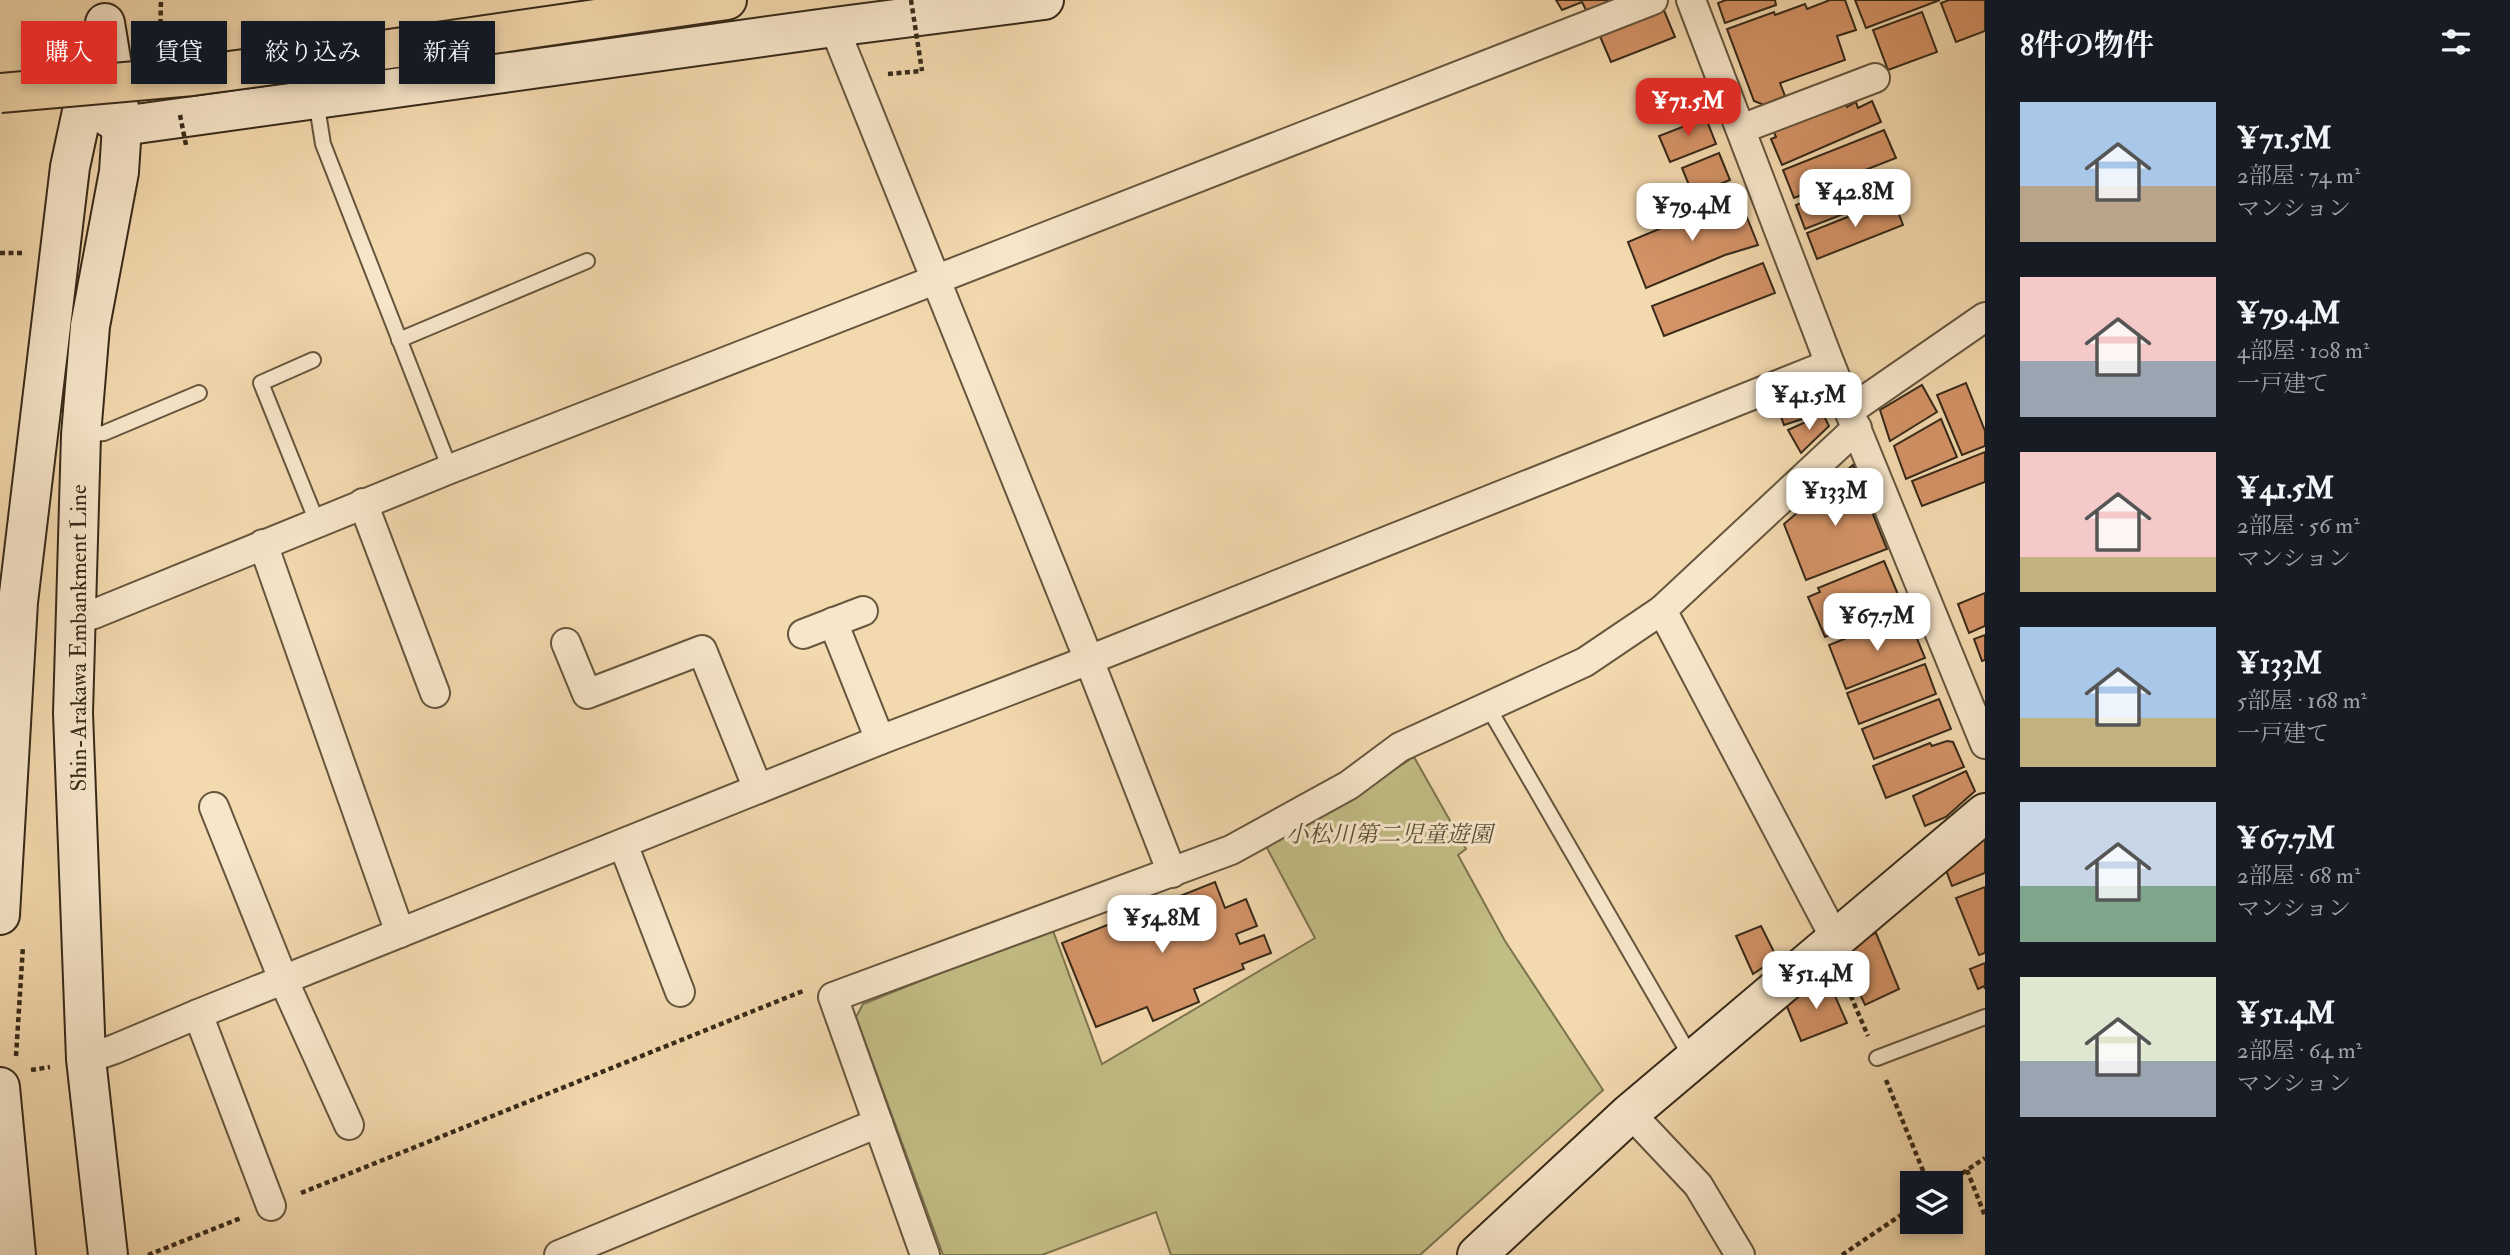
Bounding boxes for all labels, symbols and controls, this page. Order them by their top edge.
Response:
chip: 購入 [21,21,117,84]
chip: 賃貸 [131,21,227,84]
chip: 絞り込み [241,21,385,84]
chip: 新着 [399,21,495,84]
icon: filters [2437,23,2475,61]
text: 8件の物件 [2020,27,2154,64]
pin: ¥71.5M [1631,78,1745,138]
text: ¥71.5M [1652,86,1724,115]
text: ¥71.5M [2237,120,2332,157]
icon: home [2076,130,2160,214]
text: 2部屋 · 74 m² [2237,161,2360,190]
pin: ¥42.8M [1798,170,1912,229]
text: ¥42.8M [1816,177,1894,206]
pin: ¥79.4M [1635,184,1749,243]
text: ¥79.4M [1652,191,1732,220]
text: マンション [2237,194,2351,223]
text: ¥79.4M [2237,295,2340,332]
icon: home [2076,305,2160,389]
text: 4部屋 · 108 m² [2237,336,2369,365]
text: 一戸建て [2237,369,2329,398]
pin: ¥41.5M [1752,372,1866,432]
text: ¥41.5M [1772,380,1846,409]
pin: ¥133M [1786,468,1884,528]
text: ¥41.5M [2237,470,2334,507]
text: ¥133M [1802,476,1868,505]
icon: home [2076,480,2160,564]
street label: Shin-Arakawa Embankment Line [64,484,93,792]
text: 2部屋 · 56 m² [2237,511,2360,540]
text: マンション [2237,544,2351,573]
pin: ¥67.7M [1820,594,1934,653]
text: ¥67.7M [1839,601,1915,630]
text: ¥133M [2237,645,2322,682]
icon: home [2076,655,2160,739]
text: 5部屋 · 168 m² [2237,686,2367,715]
text: 一戸建て [2237,719,2329,748]
park label: 小松川第二児童遊園 [1286,820,1497,849]
text: ¥67.7M [2237,820,2335,857]
icon: home [2076,830,2160,914]
text: 2部屋 · 68 m² [2237,861,2360,890]
text: マンション [2237,894,2351,923]
pin: ¥54.8M [1105,895,1219,955]
text: ¥54.8M [1123,903,1201,932]
pin: ¥51.4M [1759,951,1873,1011]
text: ¥51.4M [1778,959,1854,988]
text: ¥51.4M [2237,995,2335,1032]
icon: home [2076,1005,2160,1089]
text: 2部屋 · 64 m² [2237,1036,2362,1065]
text: マンション [2237,1069,2351,1098]
map controls [1900,1171,1963,1234]
button: layers [1900,1171,1963,1234]

